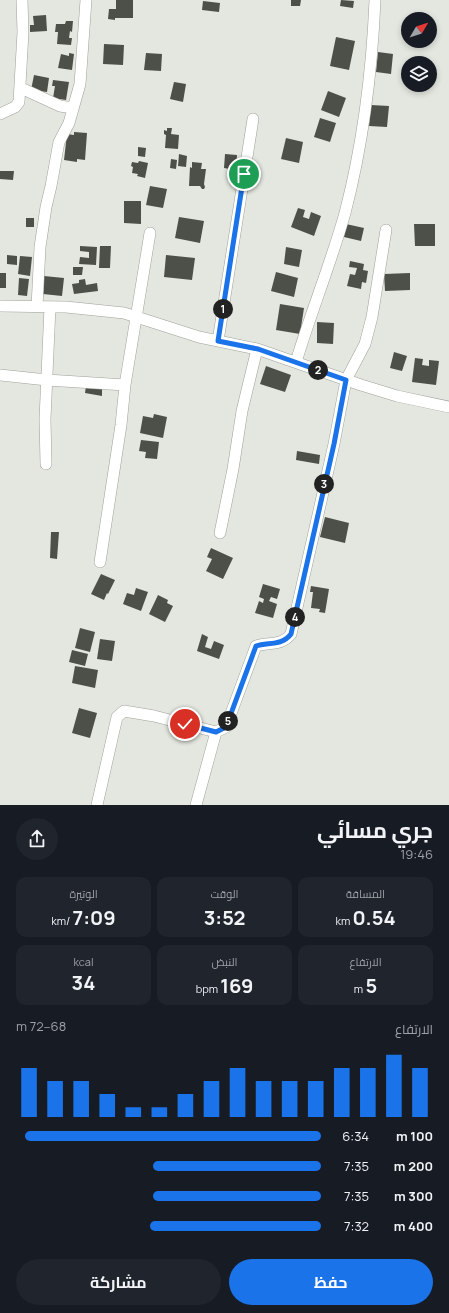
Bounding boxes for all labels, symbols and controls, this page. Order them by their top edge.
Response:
north arrow [401,12,437,48]
map controls [401,12,437,92]
button: layers [401,56,437,92]
pin [227,157,261,191]
icon: arrive [233,163,255,185]
pin: 1 [213,299,233,319]
text: 1 [221,301,225,316]
pin: 2 [308,360,328,380]
text: 2 [315,362,321,377]
pin: 3 [314,474,334,494]
text: 3 [321,476,327,491]
pin: 4 [285,607,305,627]
text: 4 [292,609,298,624]
pin [168,707,202,741]
pin: 5 [218,711,238,731]
icon: check [174,713,196,735]
text: 5 [225,713,231,728]
text: جري مسائي [317,815,433,845]
button: share [16,818,58,860]
text: 19:46 [400,845,433,863]
text: الوتيرة [69,886,98,901]
text: الوقت [210,886,239,901]
text: المسافة [346,886,385,901]
text: 7:09 [73,904,116,931]
text: 3:52 [204,904,245,931]
text: 0.54 [352,904,396,931]
text: /km [51,913,73,928]
text: km [335,913,352,928]
text: kcal [73,954,94,969]
text: النبض [212,954,237,969]
text: الارتفاع [349,954,382,969]
text: 34 [72,969,95,996]
text: 169 [220,972,253,999]
text: 5 [365,972,377,999]
text: bpm [196,981,220,996]
text: m [354,981,365,996]
text: 68–72 m [16,1017,66,1035]
text: الارتفاع [395,1020,433,1038]
text: 6:34 [342,1127,369,1145]
text: 100 m [396,1127,433,1145]
text: 7:35 [344,1157,369,1175]
text: 200 m [394,1157,433,1175]
text: 7:35 [344,1187,369,1205]
text: 300 m [394,1187,433,1205]
text: 7:32 [344,1217,369,1235]
text: 400 m [394,1217,433,1235]
button: مشاركة [16,1259,221,1305]
button: حفظ [229,1259,433,1305]

